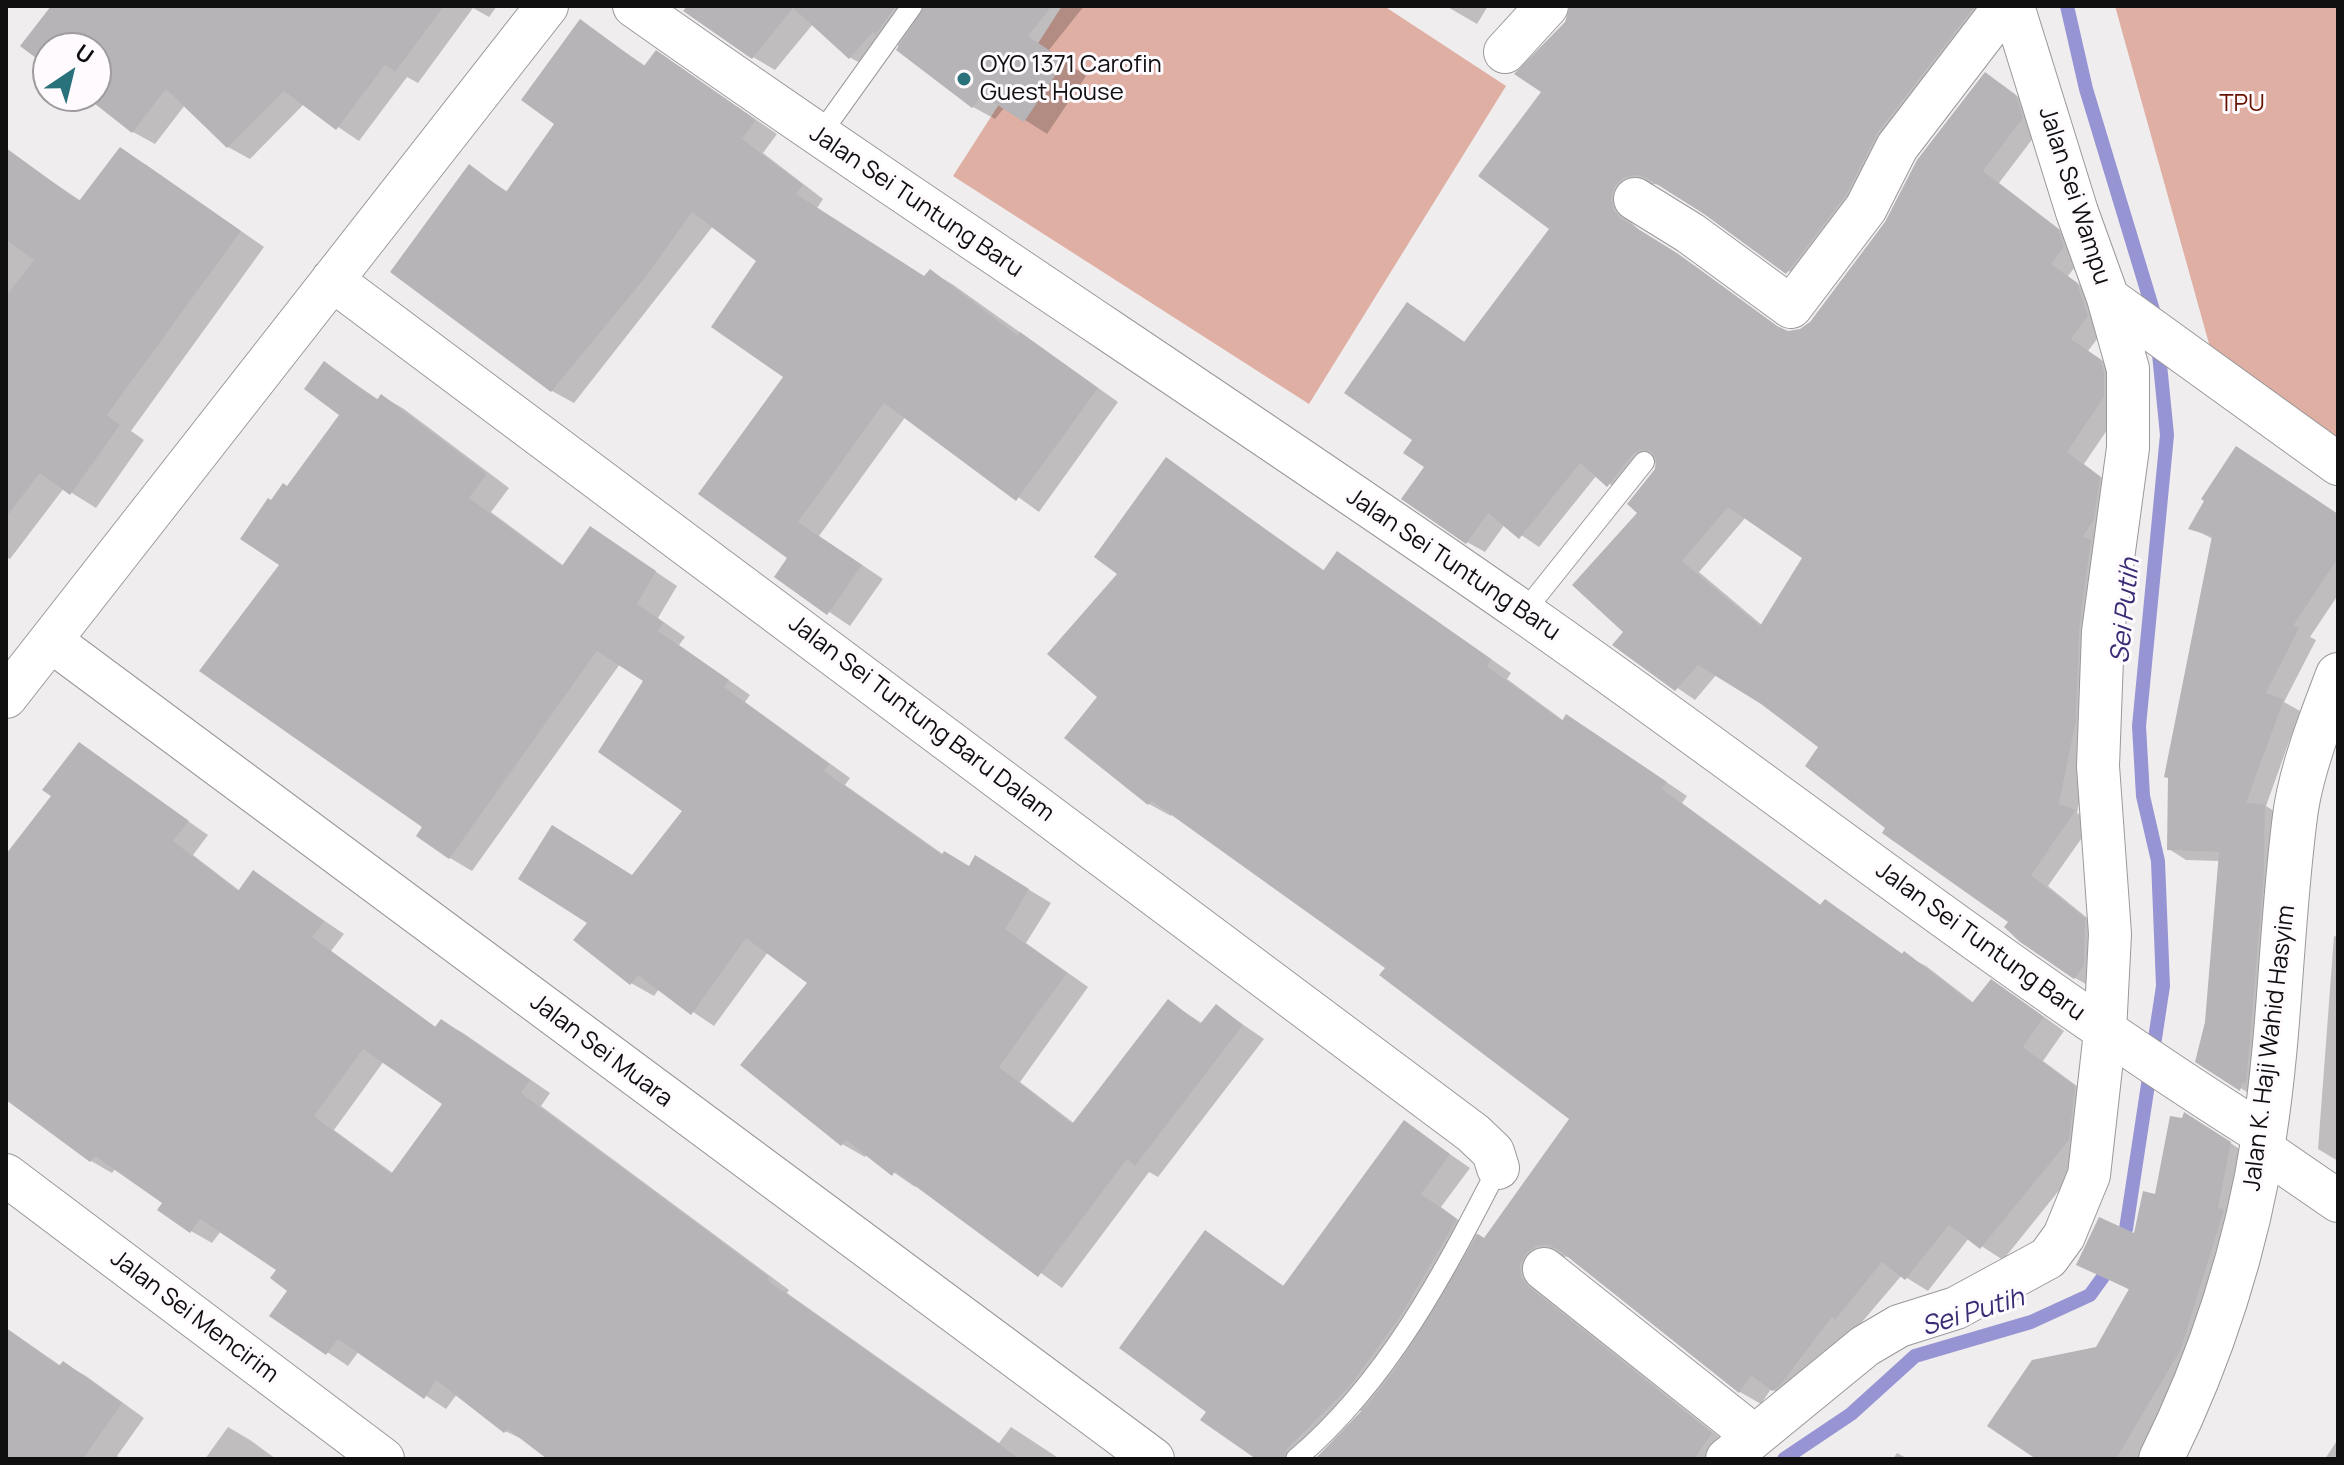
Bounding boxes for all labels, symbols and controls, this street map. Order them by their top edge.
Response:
north arrow [32,32,112,112]
text: U [70,37,100,71]
place label: OYO 1371 Carofin Guest House [980,51,1162,107]
marker: OYO 1371 Carofin Guest House [955,70,973,88]
park label: TPU [2219,90,2265,118]
street label: Jalan Sei Wampu [2032,103,2116,289]
street label: Jalan Sei Tuntung Baru [804,120,1028,284]
street label: Jalan Sei Tuntung Baru [1341,483,1565,647]
water label: Sei Putih [2105,557,2147,665]
street label: Jalan Sei Tuntung Baru Dalam [783,610,1059,828]
street label: Jalan Sei Tuntung Baru [1870,856,2090,1028]
street label: Jalan K. Haji Wahid Hasyim [2238,903,2302,1193]
street label: Jalan Sei Muara [524,988,678,1114]
street label: Jalan Sei Mencirim [104,1244,284,1390]
water label: Sei Putih [1918,1283,2028,1343]

